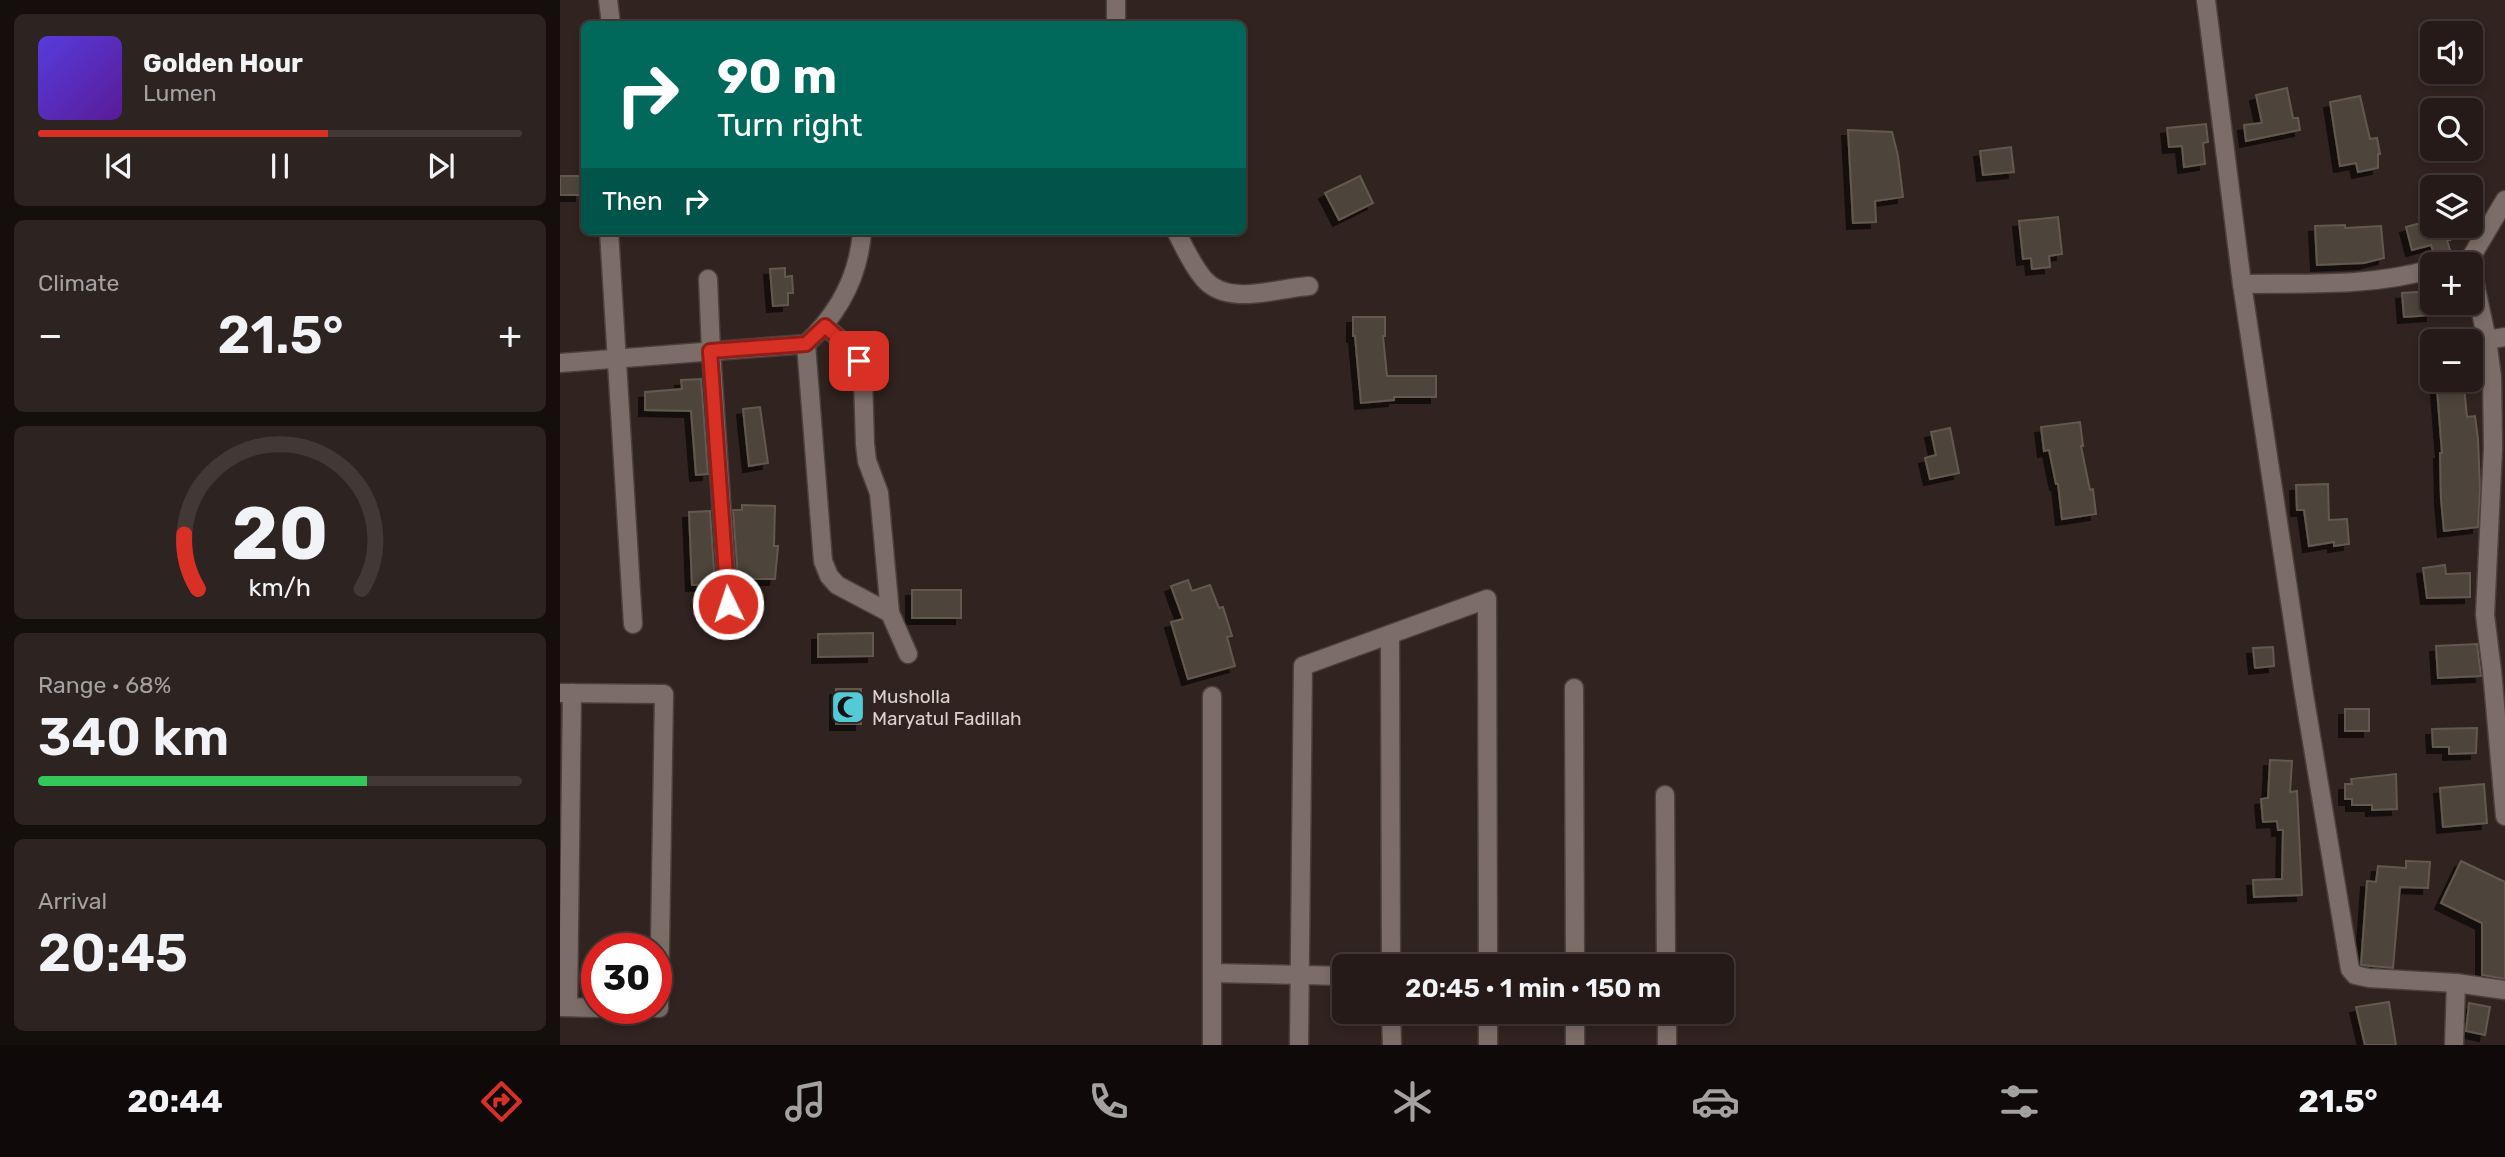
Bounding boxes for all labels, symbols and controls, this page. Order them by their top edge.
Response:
map controls [2420,21,2483,392]
button: sound [2420,21,2483,84]
text: 90 m [717,47,837,105]
text: Golden Hour [143,48,303,79]
icon: right [602,49,693,140]
text: Lumen [143,79,217,107]
button: search [2420,98,2483,161]
text: Turn right [717,106,862,144]
icon: previous [100,147,138,185]
icon: pause [261,147,299,185]
icon: next [422,147,460,185]
button: layers [2420,175,2483,238]
icon: right [677,182,715,220]
text: Then [602,186,663,217]
button: + [2420,252,2483,315]
text: Climate [38,269,119,297]
text: 21.5° [217,304,344,366]
text: − [38,312,63,358]
text: + [498,312,522,358]
button: − [2420,329,2483,392]
pin [829,331,889,391]
icon: arrive [840,342,878,380]
text: 20 [232,491,328,577]
position arrow [691,567,765,641]
text: km/h [249,572,311,601]
text: Range · 68% [38,671,171,699]
place label: Musholla Maryatul Fadillah [872,685,1022,730]
mosque icon: Musholla Maryatul Fadillah [829,688,867,726]
text: 340 km [38,706,229,768]
text: Arrival [38,887,107,915]
text: 20:45 [38,922,188,984]
speed limit sign: 30 [581,933,672,1024]
text: 20:45 · 1 min · 150 m [1405,973,1661,1004]
icon: directions [477,1077,526,1126]
icon: music [781,1077,830,1126]
icon: phone [1084,1077,1133,1126]
icon: climate [1388,1077,1437,1126]
icon: car [1691,1077,1740,1126]
icon: filters [1995,1077,2044,1126]
text: 20:44 [127,1082,223,1120]
text: 21.5° [2298,1082,2378,1120]

